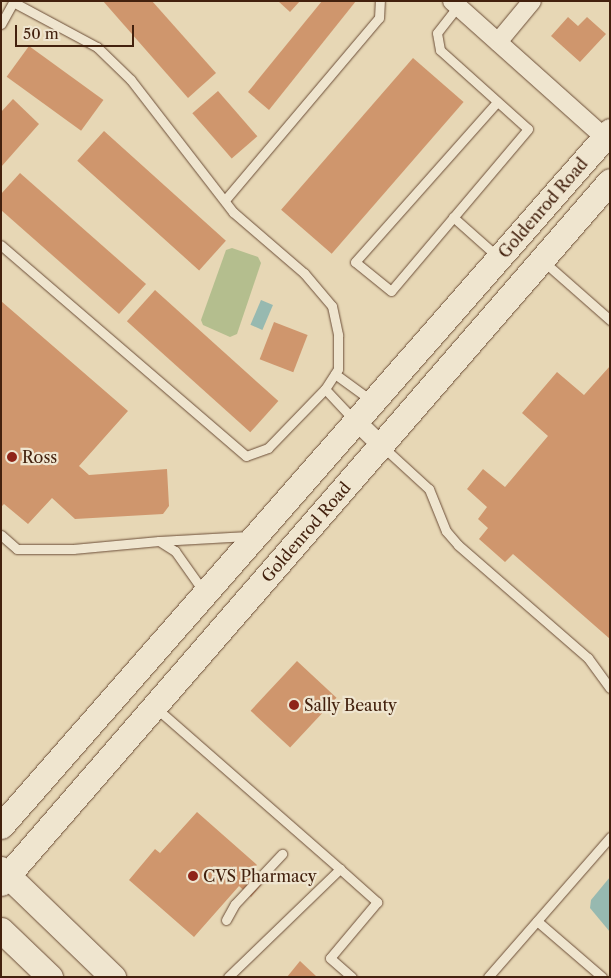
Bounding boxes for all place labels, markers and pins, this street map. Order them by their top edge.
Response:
place label: Ross [22,447,57,467]
marker: Ross [6,451,18,463]
place label: Sally Beauty [304,695,397,715]
marker: Sally Beauty [288,699,300,711]
place label: CVS Pharmacy [203,866,317,886]
marker: CVS Pharmacy [187,870,199,882]

